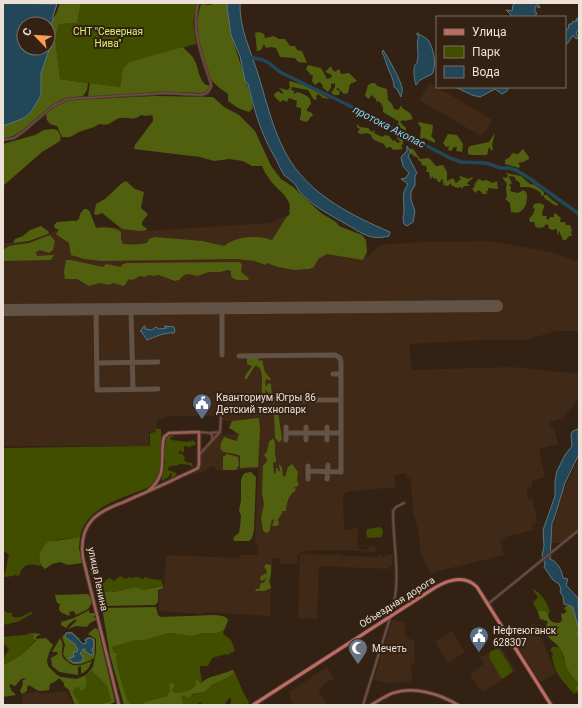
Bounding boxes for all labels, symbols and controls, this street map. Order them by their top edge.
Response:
north arrow [16,16,56,56]
legend [436,16,566,88]
text: Улица [472,25,507,39]
text: С [20,26,35,38]
park label: СНТ "Северная Нива" [73,26,143,49]
text: Парк [472,45,501,59]
text: Вода [472,65,500,79]
water label: протока Акопас [351,103,428,151]
public building icon: Кванториум Югры 86 Детский технопарк [191,392,213,420]
place label: Кванториум Югры 86 Детский технопарк [216,392,316,415]
street label: улица Ленина [86,546,110,612]
street label: Объездная дорога [357,574,437,630]
public building icon: Нефтеюганск 628307 [468,625,490,653]
place label: Нефтеюганск 628307 [493,625,557,648]
mosque icon: Мечеть [347,637,369,665]
place label: Мечеть [372,643,407,654]

